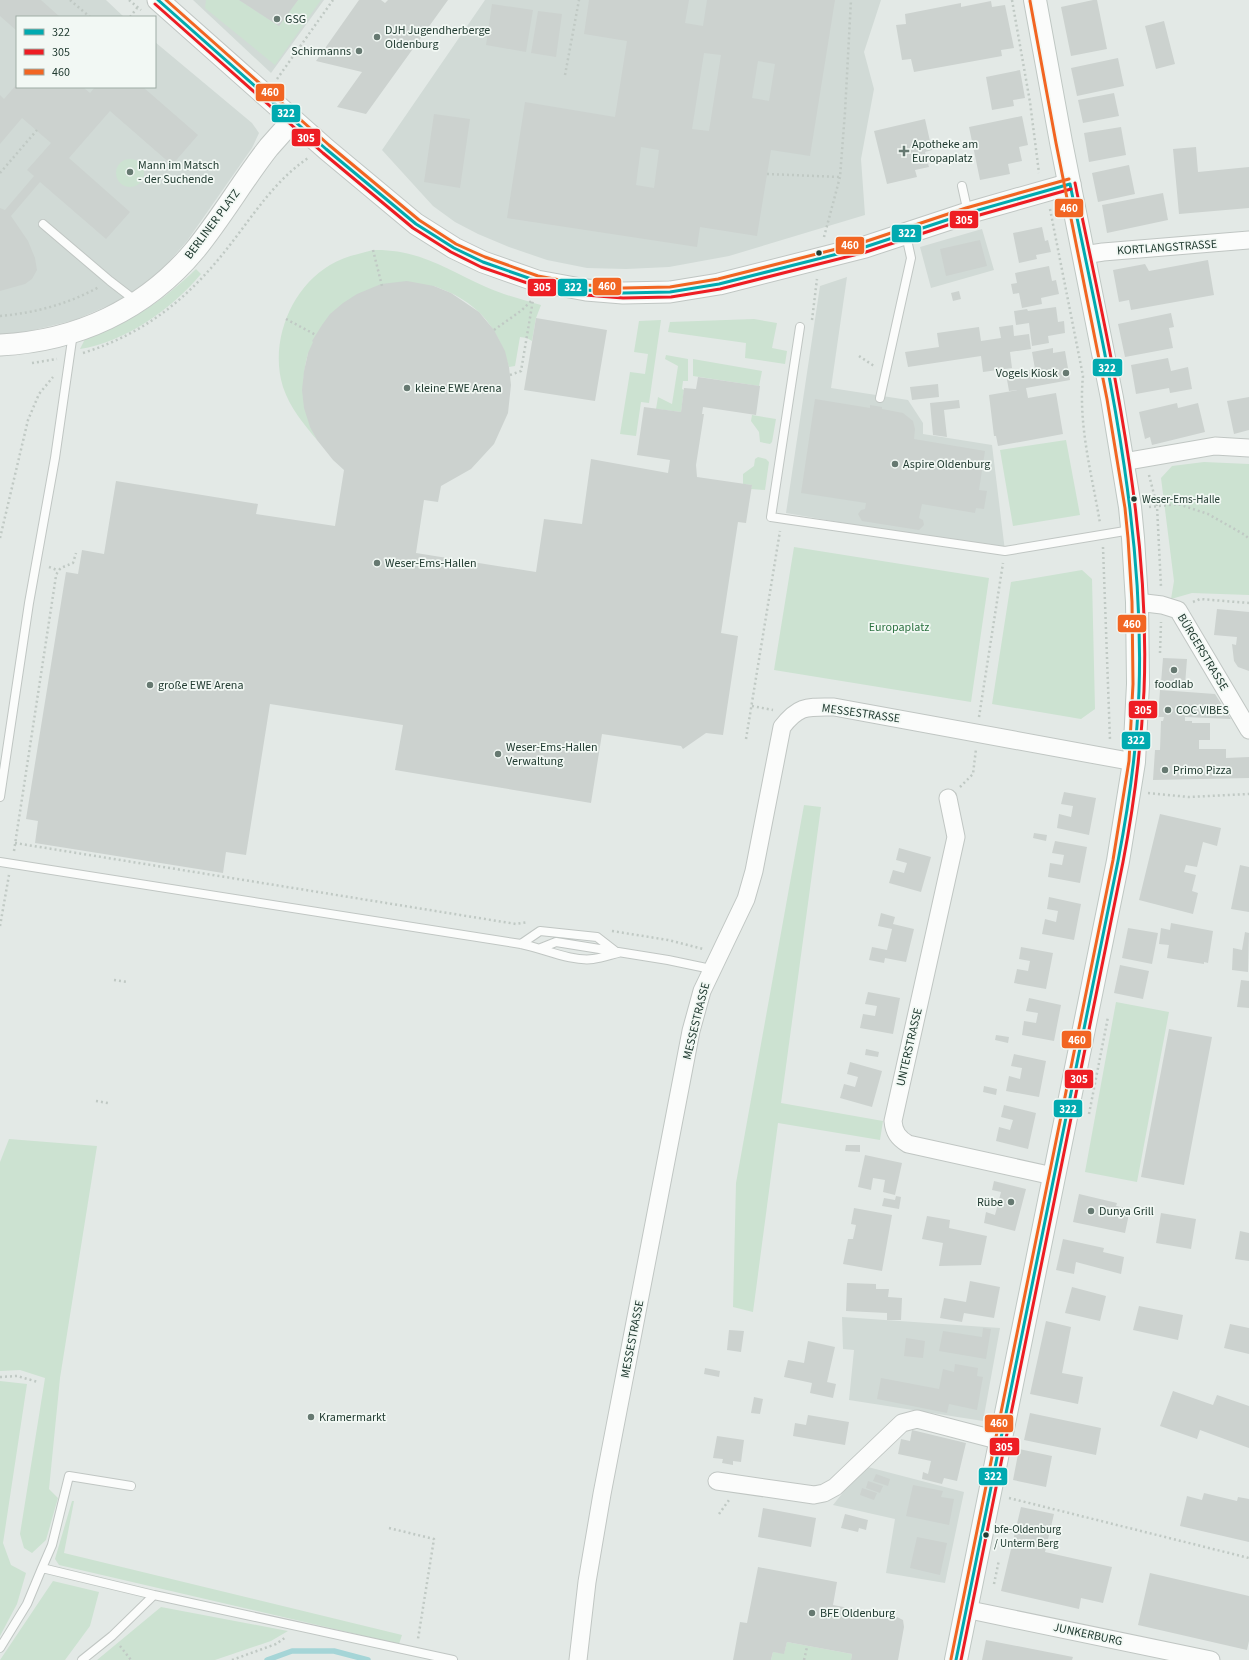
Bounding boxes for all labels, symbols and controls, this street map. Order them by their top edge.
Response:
place label: GSG [285,11,306,28]
marker: GSG [272,14,282,24]
legend [16,16,156,88]
place label: DJH Jugendherberge Oldenburg [385,22,490,53]
text: 322 [52,24,70,41]
marker: DJH Jugendherberge Oldenburg [372,32,382,42]
place label: Schirmanns [291,43,351,60]
text: 305 [52,44,70,61]
marker: Schirmanns [354,46,364,56]
text: 460 [52,64,70,81]
line badge: 460 [255,83,285,102]
text: 460 [261,85,279,100]
line badge: 322 [271,104,301,123]
text: 322 [277,106,295,121]
line badge: 305 [291,128,321,147]
text: 305 [297,131,315,146]
place label: Apotheke am Europaplatz [912,136,978,167]
marker: Apotheke am Europaplatz [899,146,909,156]
place label: Mann im Matsch - der Suchende [138,157,219,188]
marker: Mann im Matsch - der Suchende [125,167,135,177]
street label: BERLINER PLATZ [181,186,244,263]
line badge: 460 [1054,198,1084,218]
text: 460 [1060,201,1078,216]
line badge: 305 [949,210,979,229]
text: 305 [955,213,973,228]
line badge: 322 [891,224,922,243]
text: 322 [898,226,916,241]
line badge: 460 [835,236,865,255]
street label: KORTLANGSTRASSE [1116,236,1218,259]
text: 460 [841,238,859,253]
unlabelled marker [814,248,824,258]
line badge: 460 [592,277,622,296]
line badge: 305 [527,278,557,297]
line badge: 322 [557,278,588,297]
text: 460 [598,279,616,294]
text: 305 [533,280,551,295]
text: 322 [564,280,582,295]
line badge: 322 [1092,358,1123,377]
text: 322 [1098,361,1116,376]
place label: Vogels Kiosk [996,365,1058,382]
marker: Vogels Kiosk [1061,368,1071,378]
place label: kleine EWE Arena [415,380,501,397]
marker: kleine EWE Arena [402,383,412,393]
place label: Aspire Oldenburg [903,456,990,473]
marker: Aspire Oldenburg [890,459,900,469]
place label: Weser-Ems-Halle [1142,492,1221,507]
marker: Weser-Ems-Halle [1129,494,1139,504]
place label: Weser-Ems-Hallen [385,555,477,572]
marker: Weser-Ems-Hallen [372,558,382,568]
street label: BÜRGERSTRASSE [1173,611,1232,694]
line badge: 460 [1117,614,1147,633]
text: 460 [1123,617,1141,632]
park label: Europaplatz [869,619,929,636]
marker: foodlab [1169,665,1179,675]
place label: foodlab [1155,676,1194,693]
place label: große EWE Arena [158,677,243,694]
marker: große EWE Arena [145,680,155,690]
street label: MESSESTRASSE [821,700,901,727]
line badge: 305 [1128,700,1158,719]
place label: COC VIBES [1176,702,1229,719]
text: 305 [1134,703,1152,718]
marker: COC VIBES [1163,705,1173,715]
line badge: 322 [1121,731,1151,750]
text: 322 [1127,733,1145,748]
place label: Weser-Ems-Hallen Verwaltung [506,739,598,770]
marker: Weser-Ems-Hallen Verwaltung [493,749,503,759]
place label: Primo Pizza [1173,762,1231,779]
marker: Primo Pizza [1160,765,1170,775]
street label: MESSESTRASSE [679,981,714,1061]
street label: UNTERSTRASSE [892,1006,927,1088]
line badge: 460 [1061,1030,1092,1049]
text: 460 [1068,1033,1086,1048]
line badge: 305 [1064,1069,1094,1089]
text: 305 [1070,1072,1088,1087]
line badge: 322 [1053,1099,1083,1118]
text: 322 [1059,1102,1077,1117]
place label: Rübe [977,1194,1003,1211]
marker: Rübe [1006,1197,1016,1207]
place label: Dunya Grill [1099,1203,1154,1220]
marker: Dunya Grill [1086,1206,1096,1216]
street label: MESSESTRASSE [617,1299,648,1379]
place label: Kramermarkt [319,1409,386,1426]
marker: Kramermarkt [306,1412,316,1422]
line badge: 460 [984,1414,1014,1433]
text: 460 [990,1416,1008,1431]
line badge: 305 [989,1437,1020,1456]
text: 305 [995,1440,1013,1455]
line badge: 322 [978,1467,1008,1486]
text: 322 [984,1469,1002,1484]
place label: bfe-Oldenburg / Unterm Berg [994,1522,1062,1551]
marker: bfe-Oldenburg / Unterm Berg [981,1530,991,1540]
place label: BFE Oldenburg [820,1605,895,1622]
marker: BFE Oldenburg [807,1608,817,1618]
street label: JUNKERBURG [1052,1619,1124,1650]

